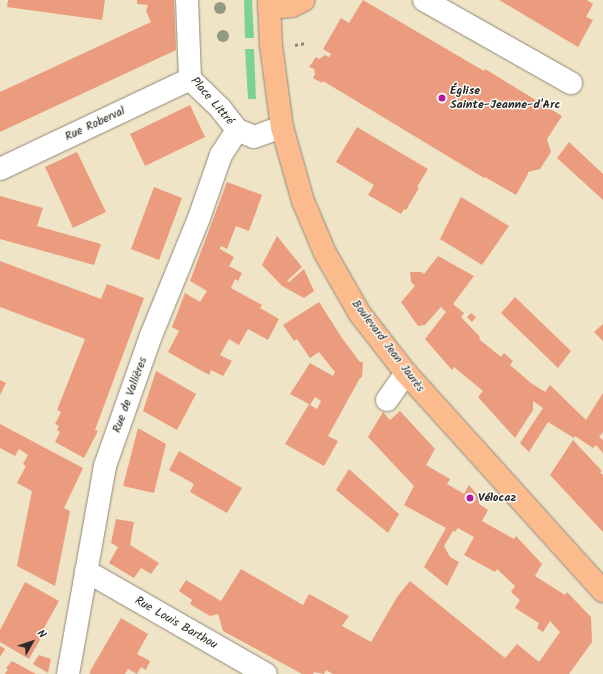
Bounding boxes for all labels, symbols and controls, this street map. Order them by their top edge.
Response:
street label: Place Littré [187,74,237,128]
place label: Église Sainte-Jeanne-d'Arc [450,84,560,112]
marker: Église Sainte-Jeanne-d'Arc [437,93,447,103]
street label: Rue Roberval [63,104,127,144]
street label: Boulevard Jean Jaurès [349,297,427,395]
street label: Rue de Vallières [110,355,150,435]
place label: Vélocaz [478,491,516,505]
marker: Vélocaz [465,493,475,503]
street label: Rue Louis Barthou [132,593,220,653]
north arrow [12,622,52,662]
text: N [32,626,50,643]

